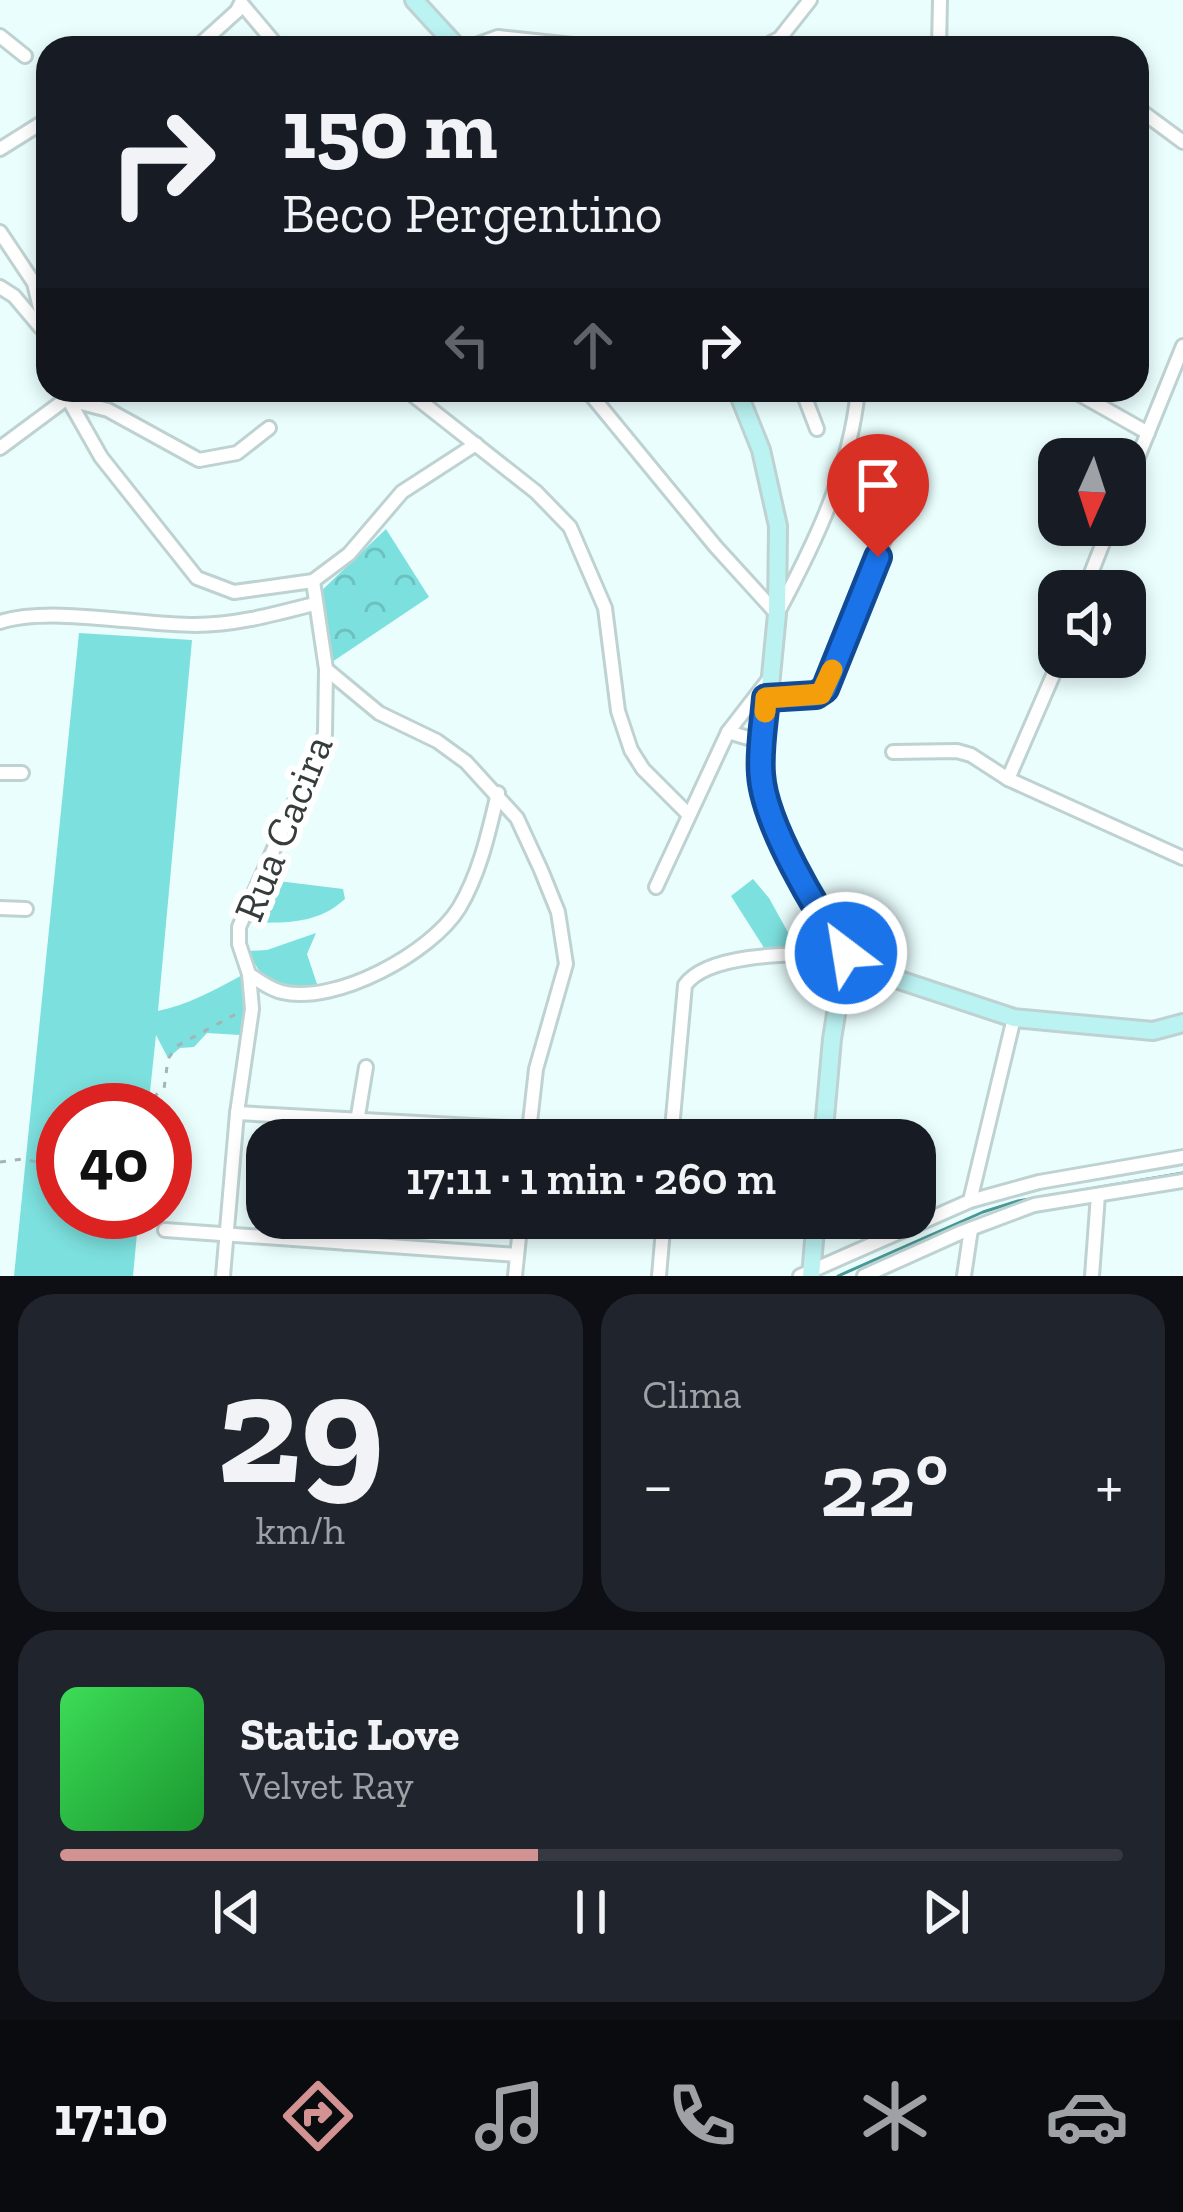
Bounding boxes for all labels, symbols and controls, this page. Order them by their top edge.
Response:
text: 150 m [282,79,497,180]
icon: right [84,84,240,240]
text: Beco Pergentino [282,181,662,246]
icon: left [434,312,500,378]
icon: ahead [560,312,626,378]
icon: right [686,312,752,378]
pin [827,434,929,557]
north arrow [1038,438,1146,546]
map controls [1038,438,1146,678]
icon: arrive [845,452,911,518]
button: sound [1038,570,1146,678]
street label: Rua Cacira [223,728,343,928]
position arrow [783,890,909,1016]
speed limit sign: 40 [36,1083,192,1239]
text: 17:11 · 1 min · 260 m [406,1152,776,1206]
text: 29 [217,1335,384,1522]
text: Clima [643,1371,741,1418]
text: 22° [820,1431,949,1539]
text: − [643,1446,673,1525]
text: + [1095,1446,1123,1525]
text: km/h [256,1507,345,1554]
text: Static Love [240,1708,459,1762]
text: Velvet Ray [240,1762,414,1809]
icon: previous [204,1879,270,1945]
icon: pause [558,1879,624,1945]
icon: next [913,1879,979,1945]
icon: directions [276,2074,360,2158]
icon: music [468,2074,552,2158]
icon: phone [660,2074,744,2158]
icon: climate [853,2074,937,2158]
icon: car [1045,2074,1129,2158]
text: 17:10 [54,2084,168,2149]

